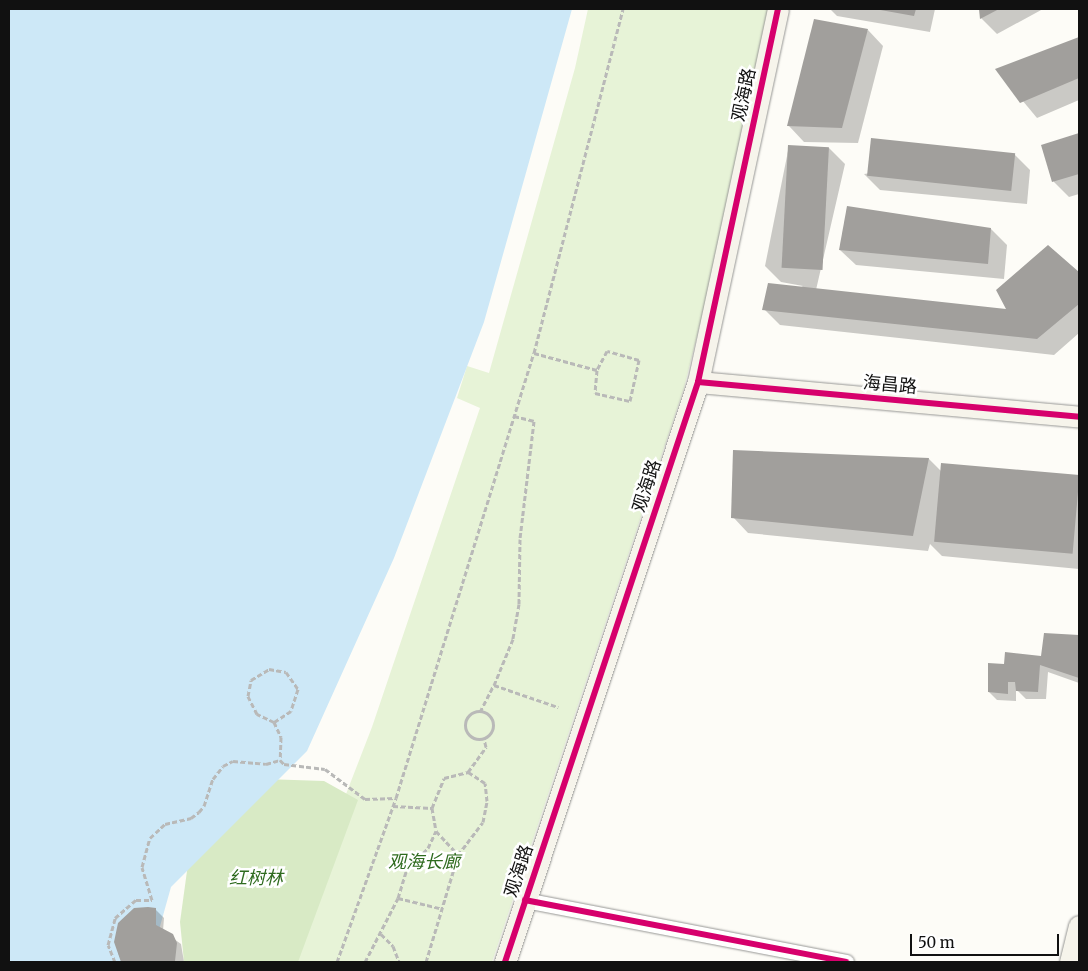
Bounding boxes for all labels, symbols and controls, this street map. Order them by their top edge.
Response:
street label: 观海路 [728,66,760,124]
street label: 海昌路 [862,372,918,398]
street label: 观海路 [628,457,666,515]
street label: 观海路 [500,842,538,900]
park label: 观海长廊 [388,851,460,873]
park label: 红树林 [229,867,283,889]
scale bar [913,924,1062,956]
text: 50 m [918,933,955,952]

